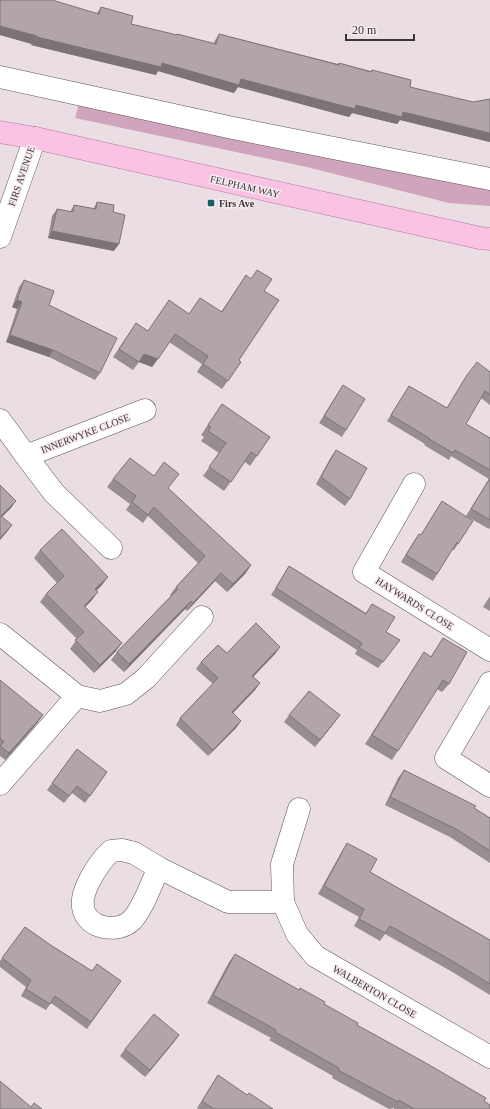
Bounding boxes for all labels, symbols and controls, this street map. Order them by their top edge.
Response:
scale bar [346,16,414,42]
text: 20 m [352,23,377,37]
street label: FIRS AVENUE [6,145,37,208]
street label: FELPHAM WAY [209,173,281,200]
marker: Firs Ave [206,198,216,208]
place label: Firs Ave [219,198,255,209]
street label: INNERWYKE CLOSE [39,411,131,455]
street label: HAYWARDS CLOSE [374,575,456,632]
street label: WALBERTON CLOSE [331,963,419,1020]

